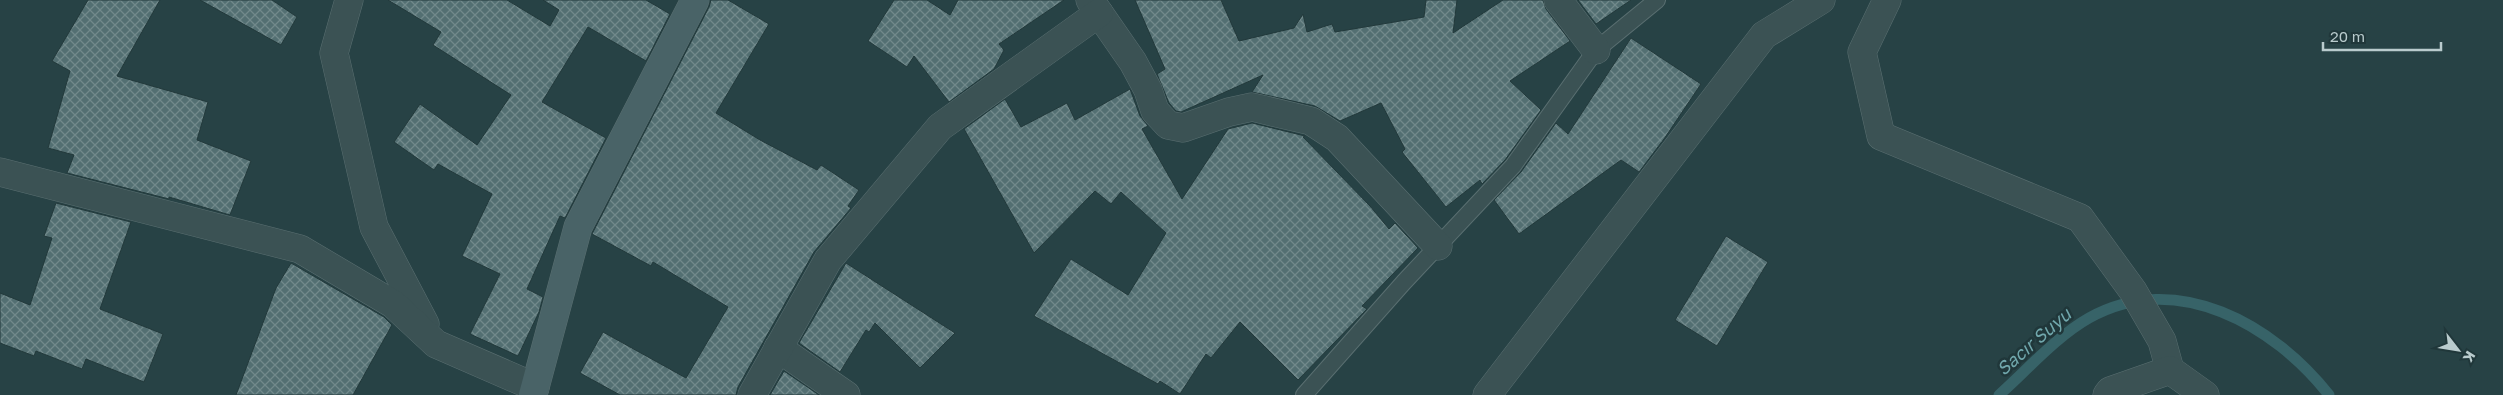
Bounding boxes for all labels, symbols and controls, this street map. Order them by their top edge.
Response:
scale bar [2323,20,2440,52]
text: 20 m [2330,27,2365,45]
water label: Sacır Suyu [1992,302,2076,379]
north arrow [2433,325,2483,375]
text: K [2460,348,2479,366]

